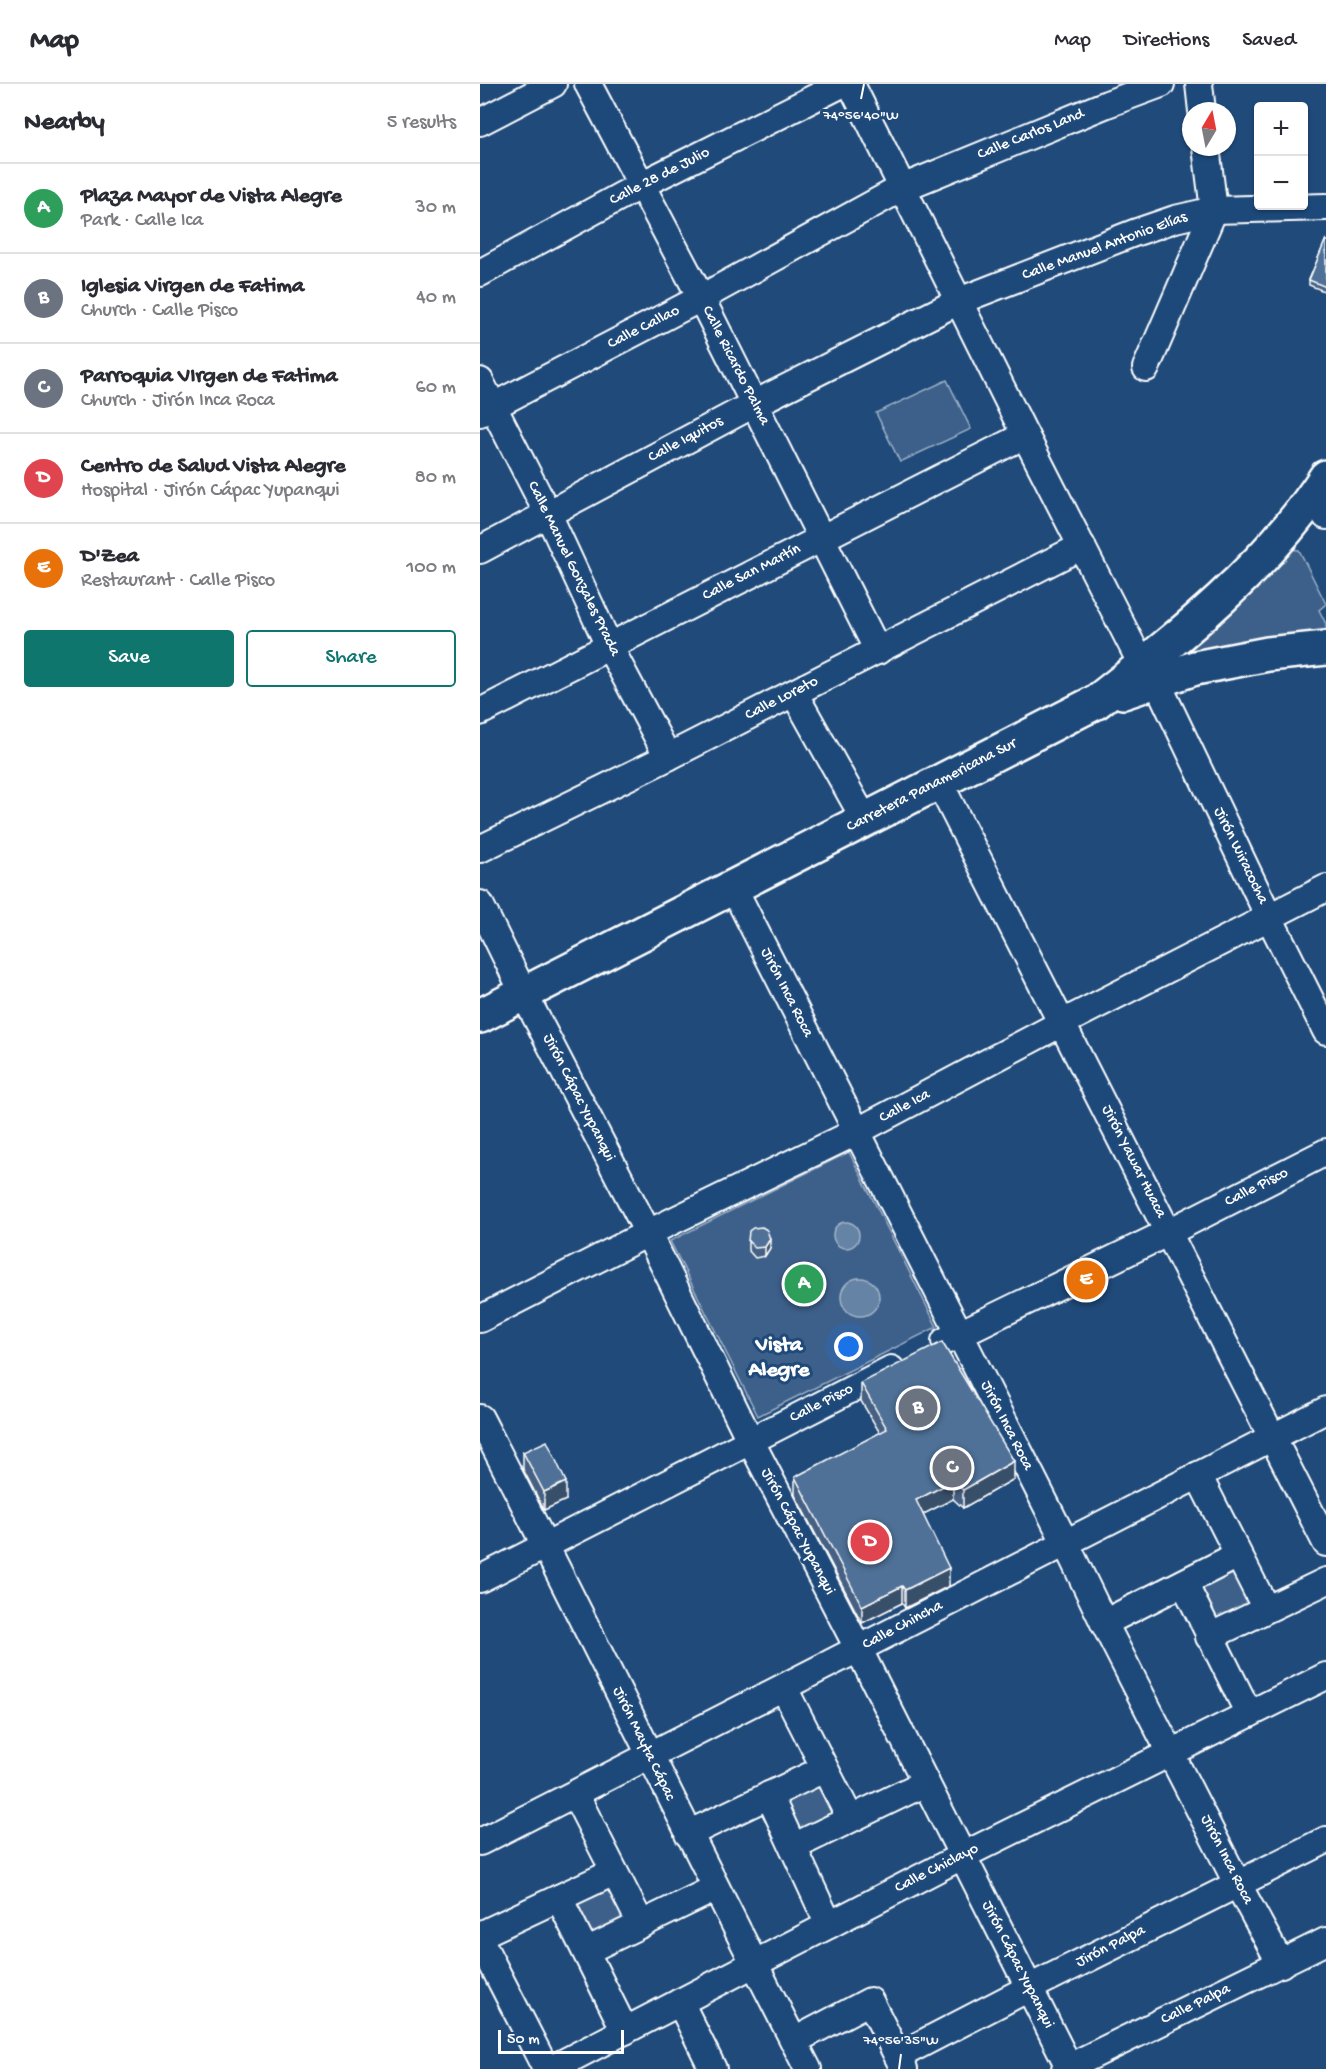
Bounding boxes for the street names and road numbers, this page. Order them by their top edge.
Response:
street label: Calle Carlos Land [975,104,1088,165]
street label: Calle 28 de Julio [607,144,713,210]
street label: Calle Manuel Antonio Elías [1020,208,1191,286]
street label: Calle Callao [605,302,683,354]
street label: Calle Ricardo Palma [697,303,774,430]
street label: Calle Iquitos [645,412,728,468]
street label: Calle Manuel Gonzales Prada [522,478,624,661]
street label: Calle San Martín [700,540,805,606]
street label: Calle Loreto [742,672,822,726]
street label: Carretera Panamericana Sur [844,734,1021,837]
street label: Jirón Wiracocha [1208,804,1272,909]
street label: Jirón Inca Roca [755,945,817,1042]
street label: Jirón Cápac Yupanqui [538,1031,618,1165]
street label: Calle Ica [876,1085,935,1128]
street label: Jirón Yawar Huaca [1096,1102,1170,1223]
street label: Calle Pisco [1222,1164,1292,1212]
street label: Jirón Inca Roca [975,1378,1037,1475]
street label: Calle Pisco [787,1380,857,1428]
street label: Jirón Cápac Yupanqui [756,1465,838,1599]
street label: Calle Chincha [860,1596,947,1655]
street label: Jirón Mayta Cápac [607,1684,679,1804]
street label: Jirón Inca Roca [1195,1812,1257,1909]
street label: Calle Chiclayo [892,1840,982,1898]
street label: Jirón Cápac Yupanqui [977,1898,1057,2032]
street label: Jirón Palpa [1073,1921,1150,1973]
street label: Calle Palpa [1158,1980,1235,2030]

